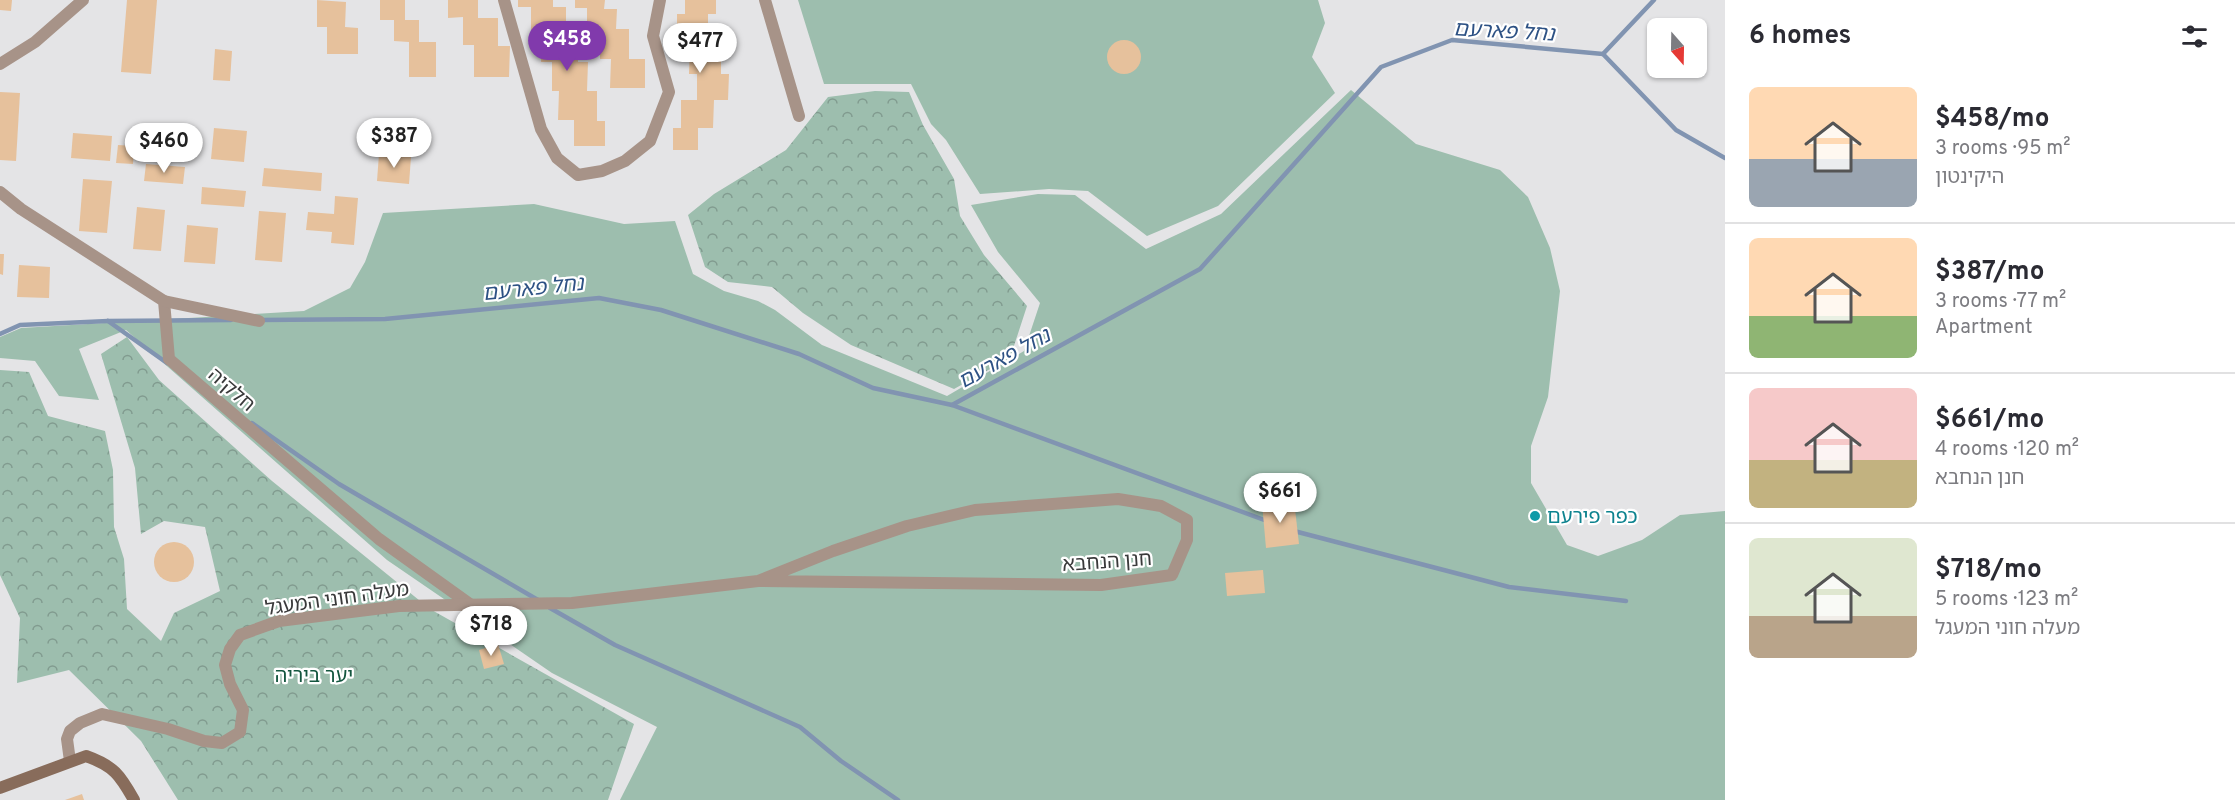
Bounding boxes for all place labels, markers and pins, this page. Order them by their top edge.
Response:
pin: $458 [531,21,603,72]
pin: $477 [664,23,736,74]
pin: $387 [358,118,430,169]
pin: $460 [128,123,200,174]
pin: $661 [1244,473,1316,524]
place label: כפר פירעם [1547,505,1637,531]
marker: כפר פירעם [1528,509,1542,523]
pin: $718 [455,606,527,657]

